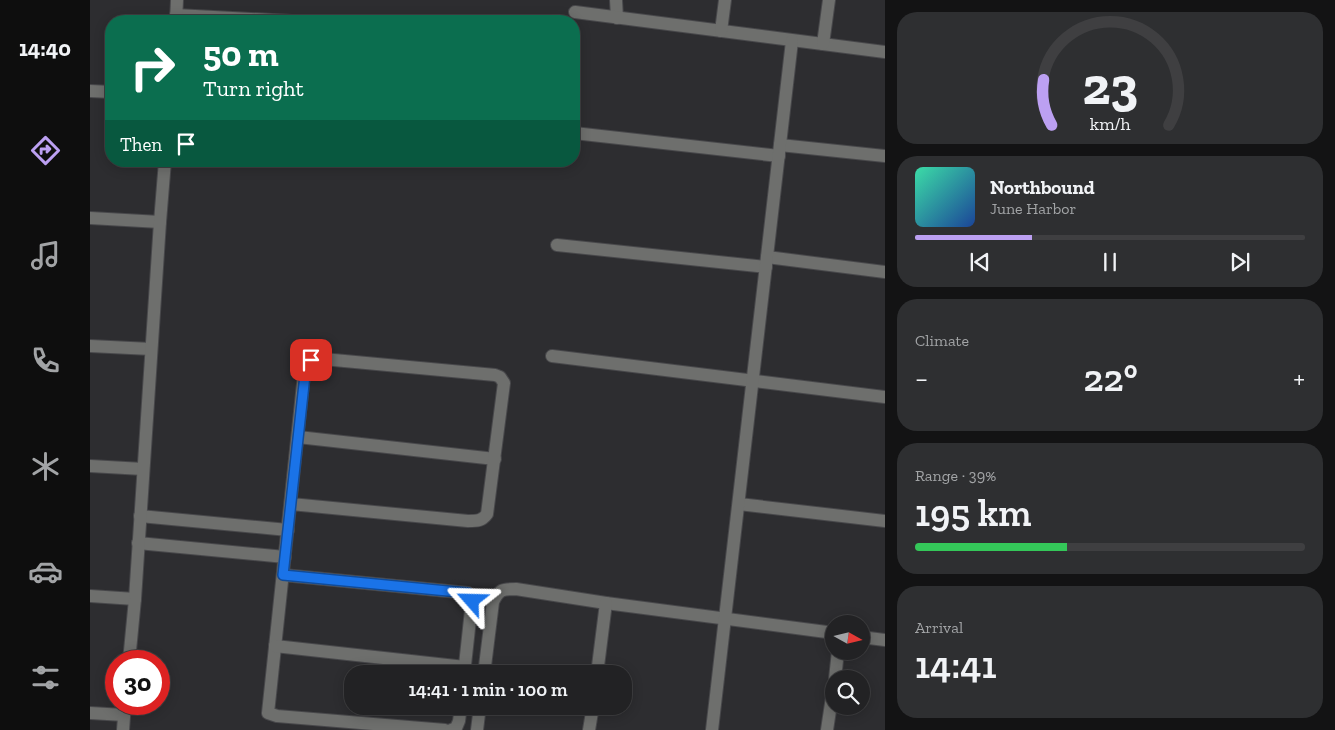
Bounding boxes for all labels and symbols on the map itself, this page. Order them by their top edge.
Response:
pin [290,339,332,381]
position arrow [445,574,497,626]
north arrow [825,615,870,660]
speed limit sign: 30 [105,650,170,715]

